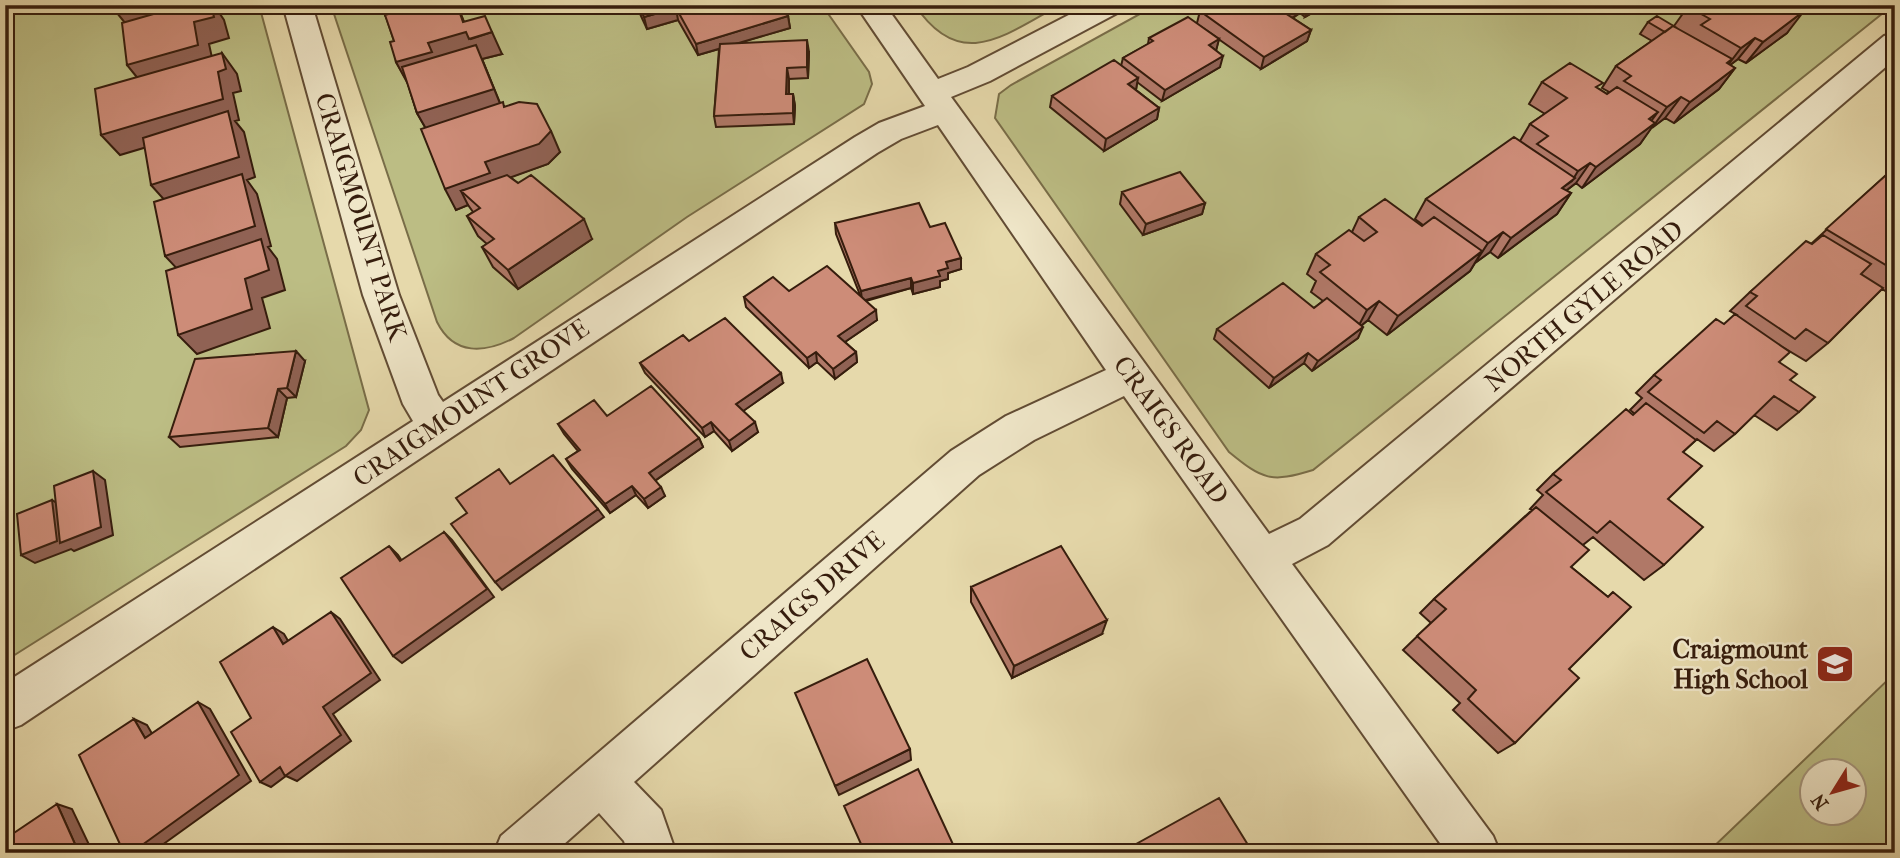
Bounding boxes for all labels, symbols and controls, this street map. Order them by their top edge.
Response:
street label: CRAIGMOUNT PARK [309,89,414,346]
street label: NORTH GYLE ROAD [1478,214,1690,398]
street label: CRAIGMOUNT GROVE [347,312,595,493]
street label: CRAIGS ROAD [1107,350,1235,510]
street label: CRAIGS DRIVE [733,525,891,667]
place label: Craigmount High School [1673,634,1809,695]
school or university icon: Craigmount High School [1814,643,1856,685]
north arrow [1798,756,1868,826]
text: N [1807,789,1833,814]

